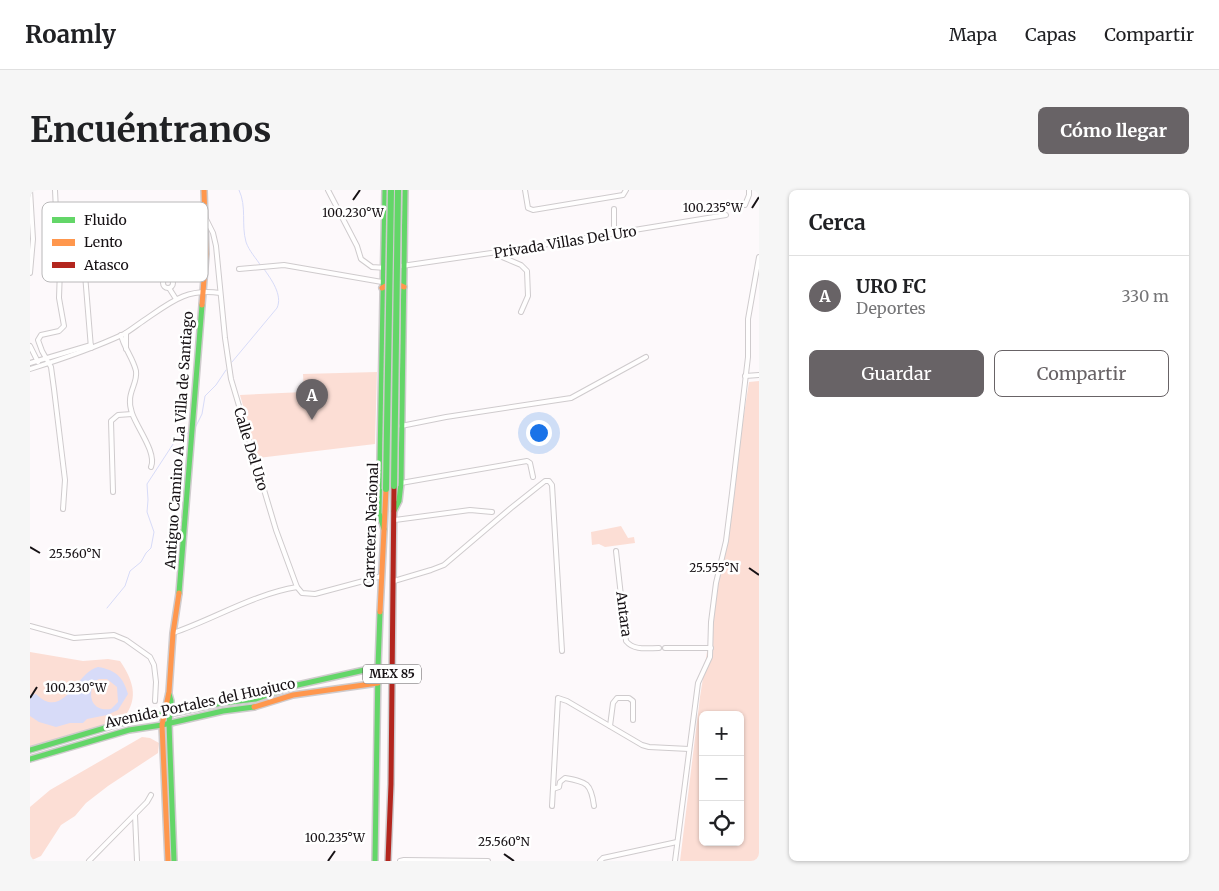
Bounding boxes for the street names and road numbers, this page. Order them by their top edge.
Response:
street label: Privada Villas Del Uro [492,222,638,262]
street label: Antiguo Camino A La Villa de Santiago [161,311,197,570]
street label: Calle Del Uro [230,405,272,493]
street label: Carretera Nacional [360,462,382,588]
street label: Antara [612,589,636,638]
road number: MEX 85 [363,664,421,684]
street label: Avenida Portales del Huajuco [102,674,297,732]

